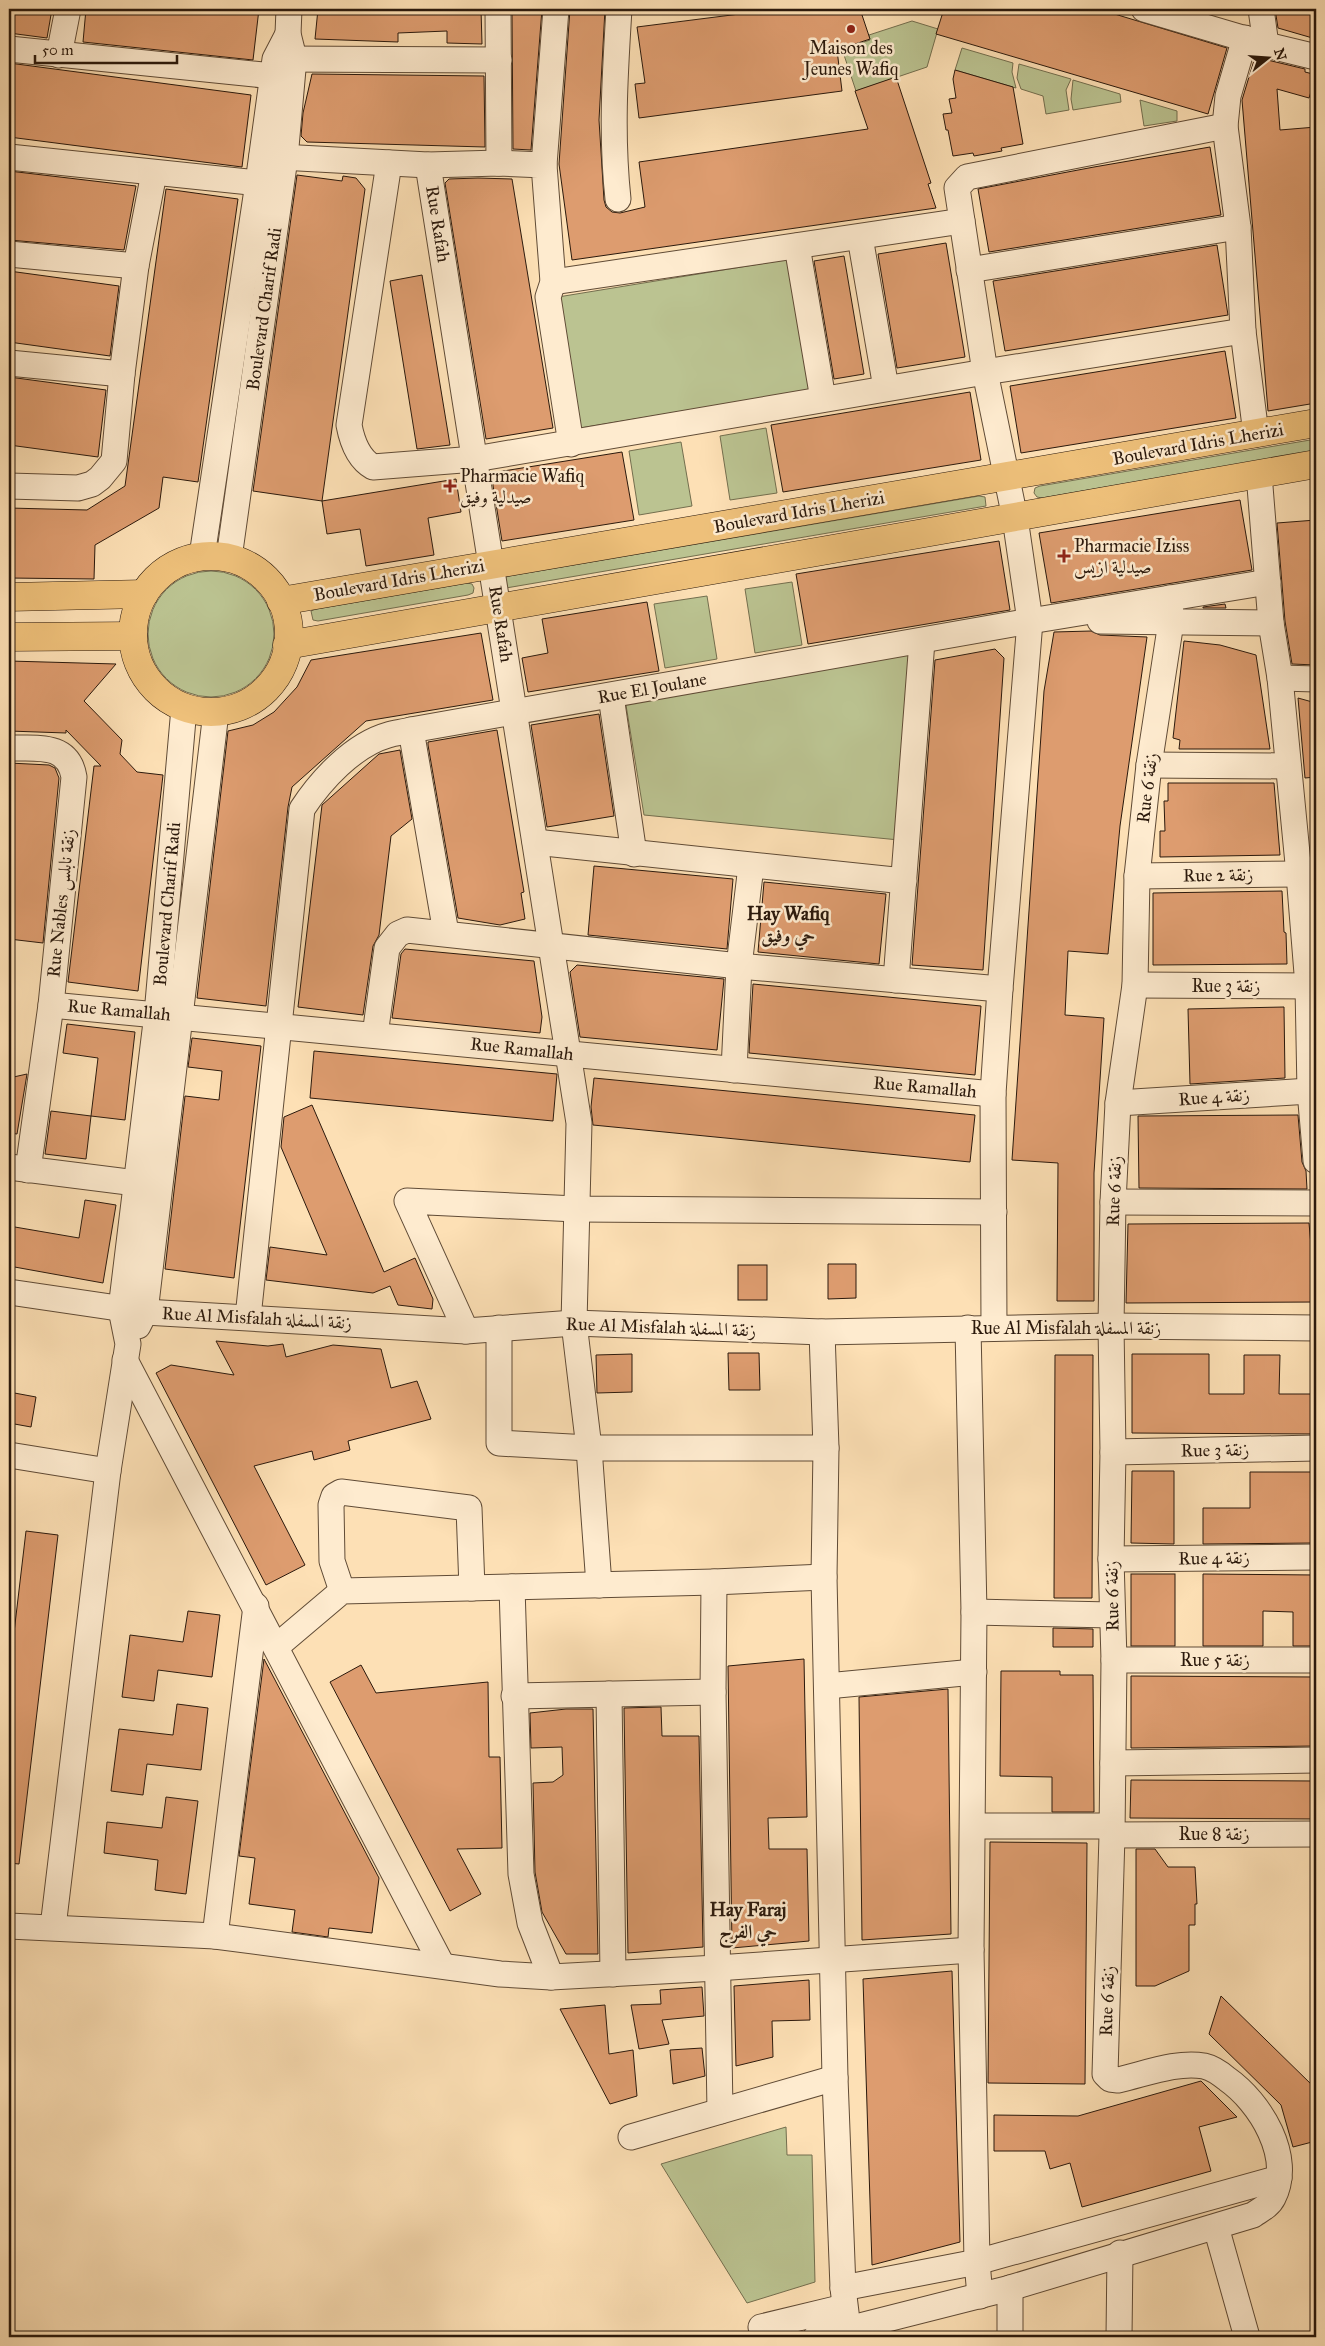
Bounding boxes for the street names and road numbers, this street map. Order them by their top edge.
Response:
street label: Rue Rafah [421,184,455,264]
street label: Boulevard Charif Radi [242,226,286,392]
street label: Boulevard Idris Lherizi [1111,418,1285,470]
street label: Boulevard Idris Lherizi [712,486,886,538]
street label: Boulevard Idris Lherizi [312,554,486,606]
street label: Rue Rafah [484,584,518,664]
street label: Rue El Joulane [596,668,709,709]
street label: Rue 6 زنقة [1132,752,1162,824]
street label: Boulevard Charif Radi [149,821,185,987]
street label: Rue Nables زنقة نابلس [42,828,81,979]
street label: Rue 2 زنقة [1183,863,1253,887]
street label: Rue 3 زنقة [1192,975,1260,997]
street label: Rue Ramallah [66,995,172,1025]
street label: Rue Ramallah [469,1033,575,1065]
street label: Rue Ramallah [872,1072,978,1102]
street label: Rue 4 زنقة [1178,1084,1250,1110]
street label: Rue 6 زنقة [1102,1155,1126,1227]
street label: Rue Al Misfalah زنقة المسفلة [161,1302,353,1334]
street label: Rue Al Misfalah زنقة المسفلة [565,1313,757,1341]
street label: Rue Al Misfalah زنقة المسفلة [971,1317,1161,1339]
street label: Rue 3 زنقة [1180,1438,1250,1462]
street label: Rue 4 زنقة [1178,1546,1250,1570]
street label: Rue 6 زنقة [1100,1560,1124,1632]
street label: Rue 5 زنقة [1180,1649,1250,1671]
street label: Rue 8 زنقة [1178,1823,1250,1845]
street label: Rue 6 زنقة [1095,1965,1119,2037]

